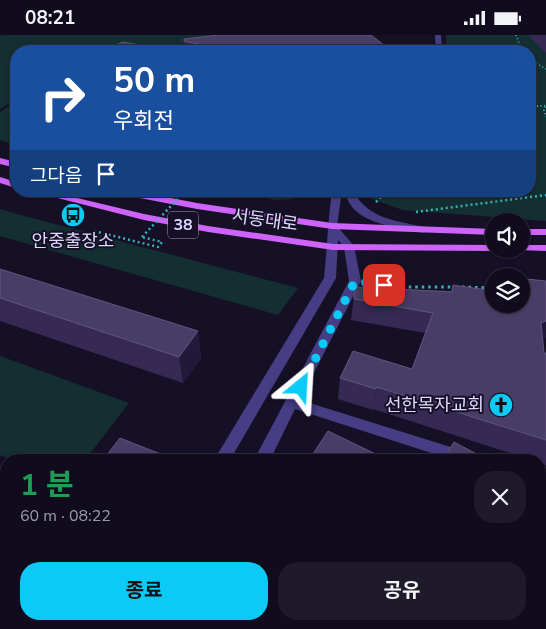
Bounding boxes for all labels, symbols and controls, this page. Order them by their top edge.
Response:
text: 08:21 [25,5,75,31]
text: 50 m [113,57,195,104]
icon: right [30,65,95,130]
text: 우회전 [113,106,174,136]
icon: arrive [92,160,120,188]
text: 그다음 [30,163,82,189]
bus stop icon: 안중출장소 [60,202,86,228]
street label: 서동대로 [231,204,299,236]
road number: 38 [168,211,198,239]
map controls [485,213,530,313]
button: sound [485,213,530,258]
place label: 안중출장소 [32,229,114,253]
pin [363,264,405,306]
button: layers [485,268,530,313]
icon: arrive [370,271,398,299]
position arrow [274,360,326,412]
church icon: 선한목자교회 [488,392,514,418]
place label: 선한목자교회 [385,393,484,417]
text: 1 분 [20,465,74,506]
button: close [474,471,526,523]
text: 60 m · 08:22 [20,505,111,527]
button: 종료 [20,562,268,620]
button: 공유 [278,562,526,620]

